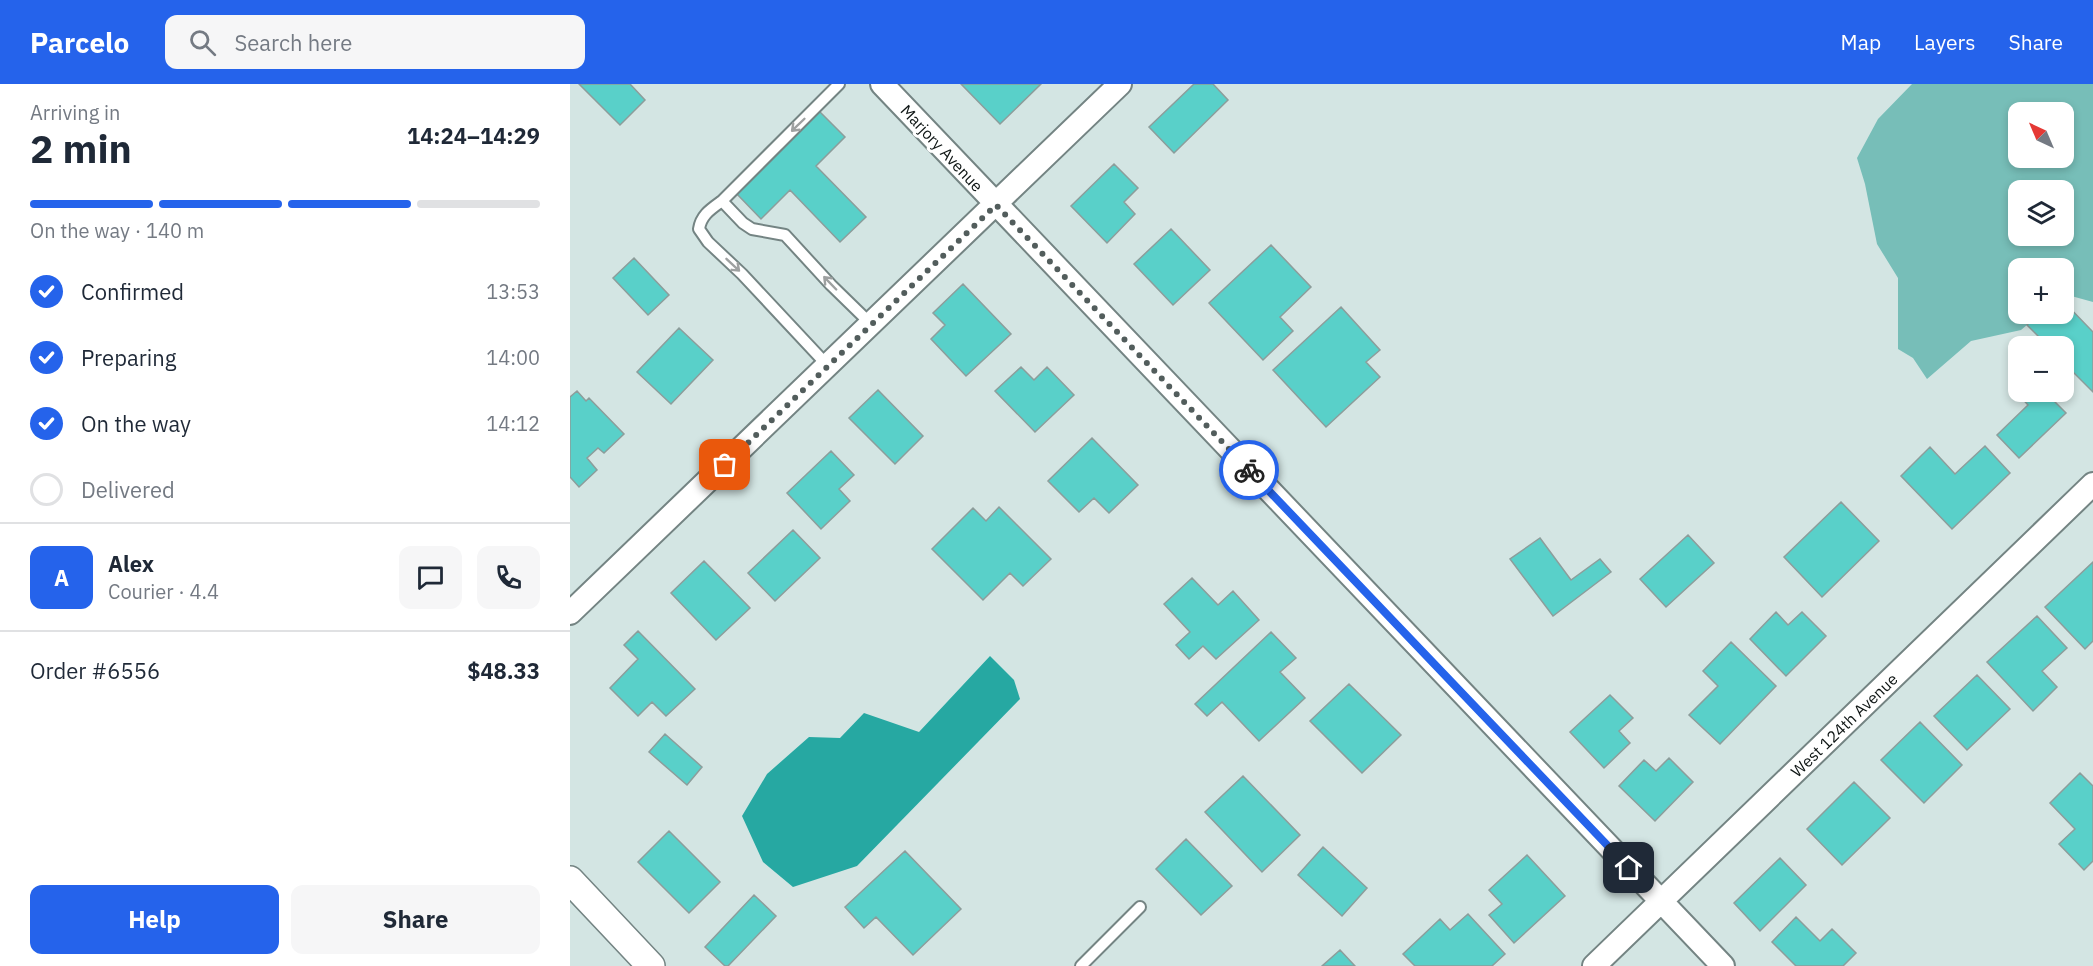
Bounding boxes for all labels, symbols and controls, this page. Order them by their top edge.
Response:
search box [165,15,585,69]
text: Parcelo [30,24,129,61]
icon: search [186,26,219,59]
text: Search here [234,28,352,57]
text: Map [1841,28,1881,56]
text: Layers [1914,28,1976,56]
text: Share [2009,28,2063,56]
text: Arriving in [30,99,120,126]
street label: Marjory Avenue [897,100,988,196]
north arrow [2008,102,2074,168]
map controls [2008,102,2074,402]
one-way arrow [790,118,805,133]
text: 14:24–14:29 [407,121,540,150]
text: 2 min [30,123,132,174]
button: layers [2008,180,2074,246]
text: On the way · 140 m [30,217,204,244]
one-way arrow [725,258,740,272]
button: + [2008,258,2074,324]
icon: check [30,275,63,308]
one-way arrow [822,276,837,291]
text: Confirmed [81,277,184,306]
text: 13:53 [486,278,540,305]
button: − [2008,336,2074,402]
icon: check [30,341,63,374]
text: Preparing [81,343,176,372]
text: 14:00 [486,344,540,371]
icon: check [30,407,63,440]
text: On the way [81,409,191,438]
text: 14:12 [486,410,540,437]
pin [699,439,750,490]
courier [1219,440,1279,500]
icon: bag [708,448,741,481]
icon: bike [1233,454,1266,487]
text: Delivered [81,475,175,504]
button: chat [399,546,462,609]
button: phone [477,546,540,609]
text: Alex [108,549,154,578]
text: A [54,563,69,592]
text: Courier · 4.4 [108,578,219,605]
text: Order #6556 [30,656,160,685]
text: $48.33 [467,656,540,685]
street label: West 124th Avenue [1786,669,1902,781]
pin [1603,842,1654,893]
icon: home [1612,851,1645,884]
button: Help [30,885,279,954]
button: Share [291,885,540,954]

